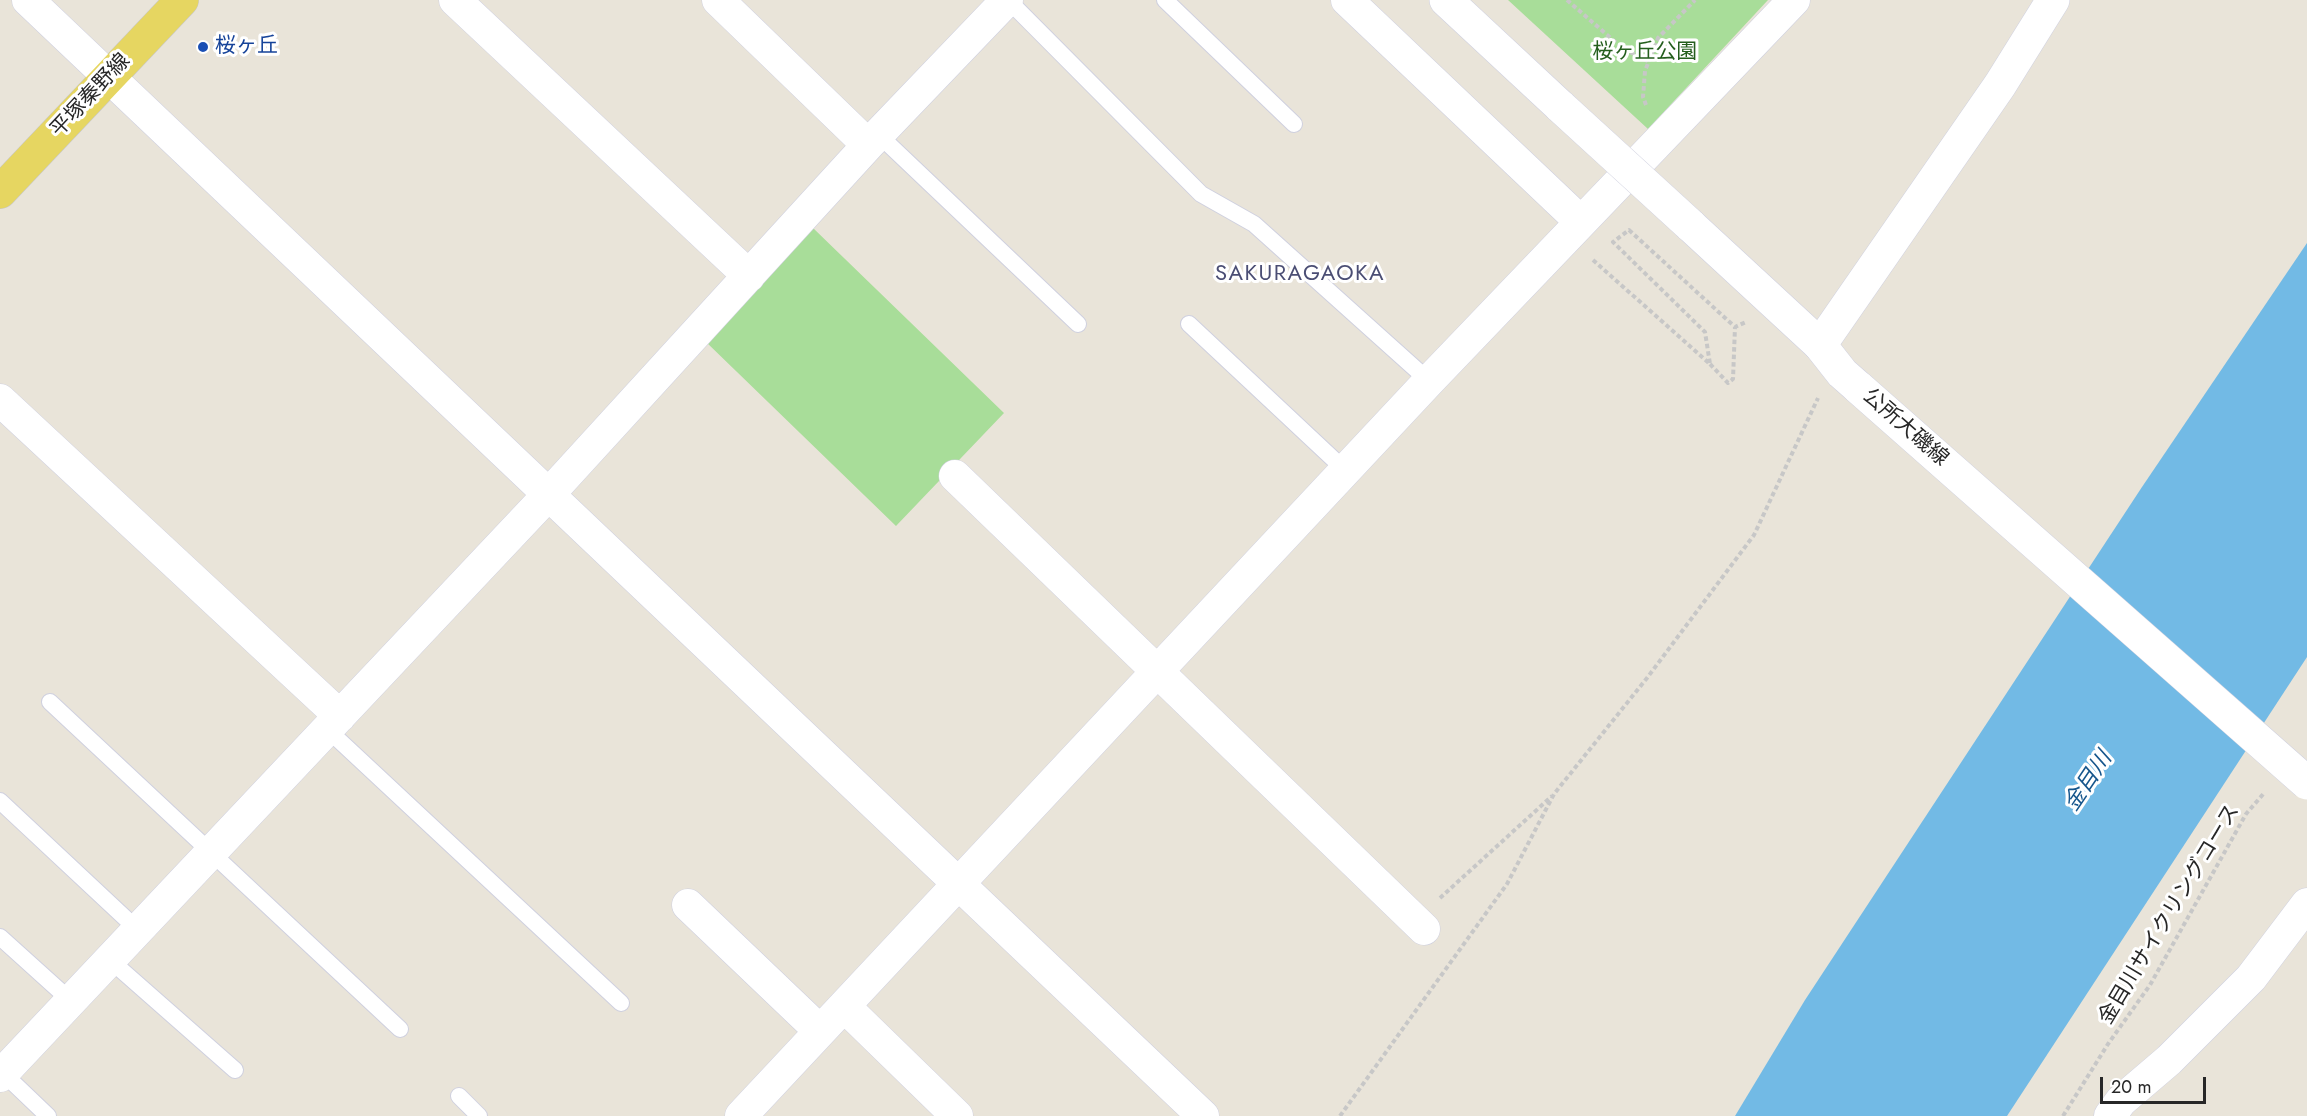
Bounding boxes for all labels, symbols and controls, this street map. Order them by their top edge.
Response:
place label: 桜ヶ丘 [215,34,278,60]
marker: 桜ヶ丘 [196,40,210,54]
park label: 桜ヶ丘公園 [1593,40,1697,66]
street label: 平塚秦野線 [46,49,136,143]
district label: SAKURAGAOKA [1215,262,1385,288]
street label: 公所大磯線 [1857,384,1953,472]
water label: 金目川 [2060,747,2118,817]
street label: 金目川サイクリングコース [2094,801,2246,1029]
scale bar [2103,1065,2210,1103]
text: 20 m [2111,1074,2151,1100]

